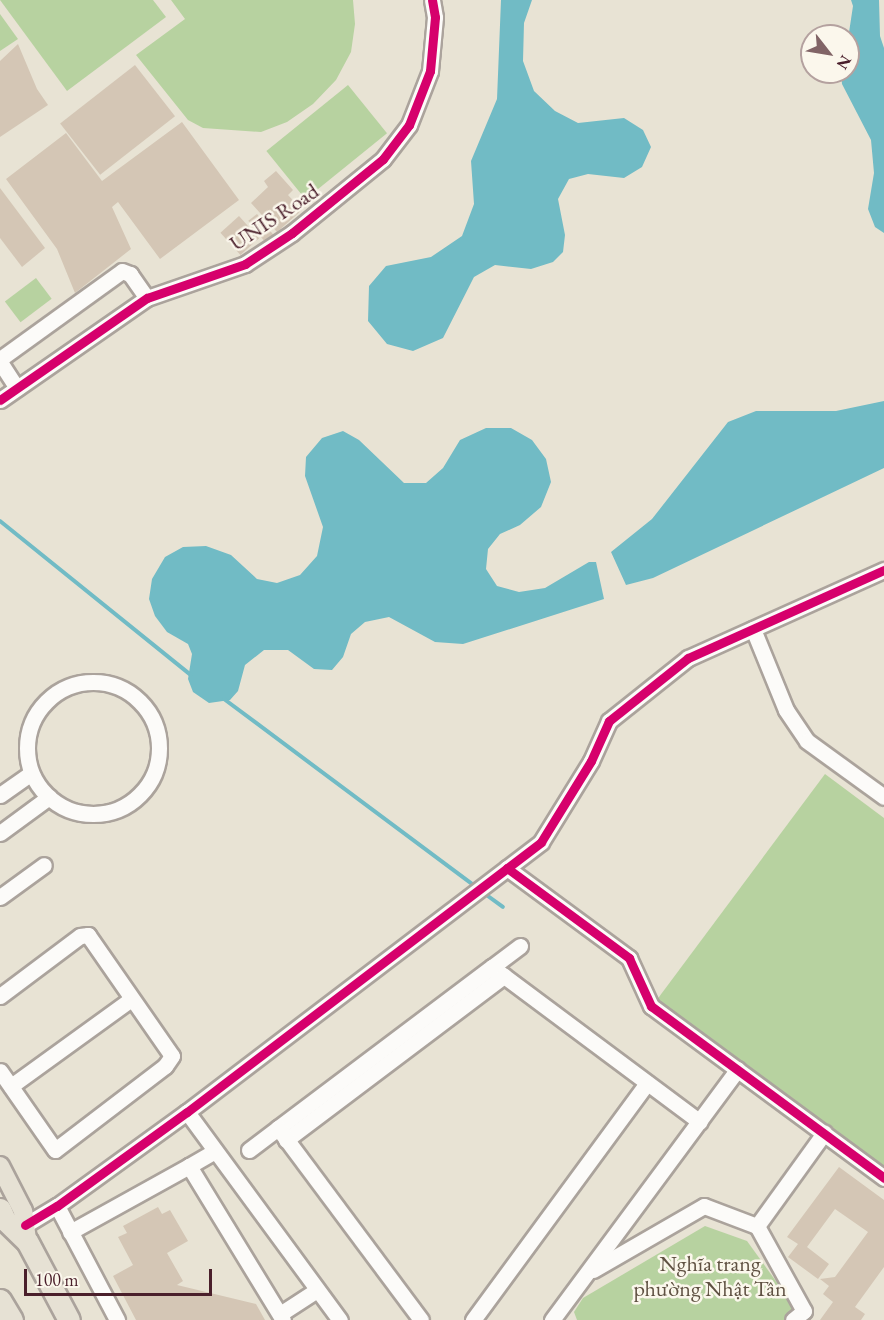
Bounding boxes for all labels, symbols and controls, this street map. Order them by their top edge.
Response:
north arrow [800,24,860,84]
text: N [832,52,856,73]
street label: UNIS Road [224,178,324,256]
park label: Nghĩa trang phường Nhật Tân [633,1250,787,1302]
scale bar [27,1257,214,1295]
text: 100 m [35,1268,79,1291]

